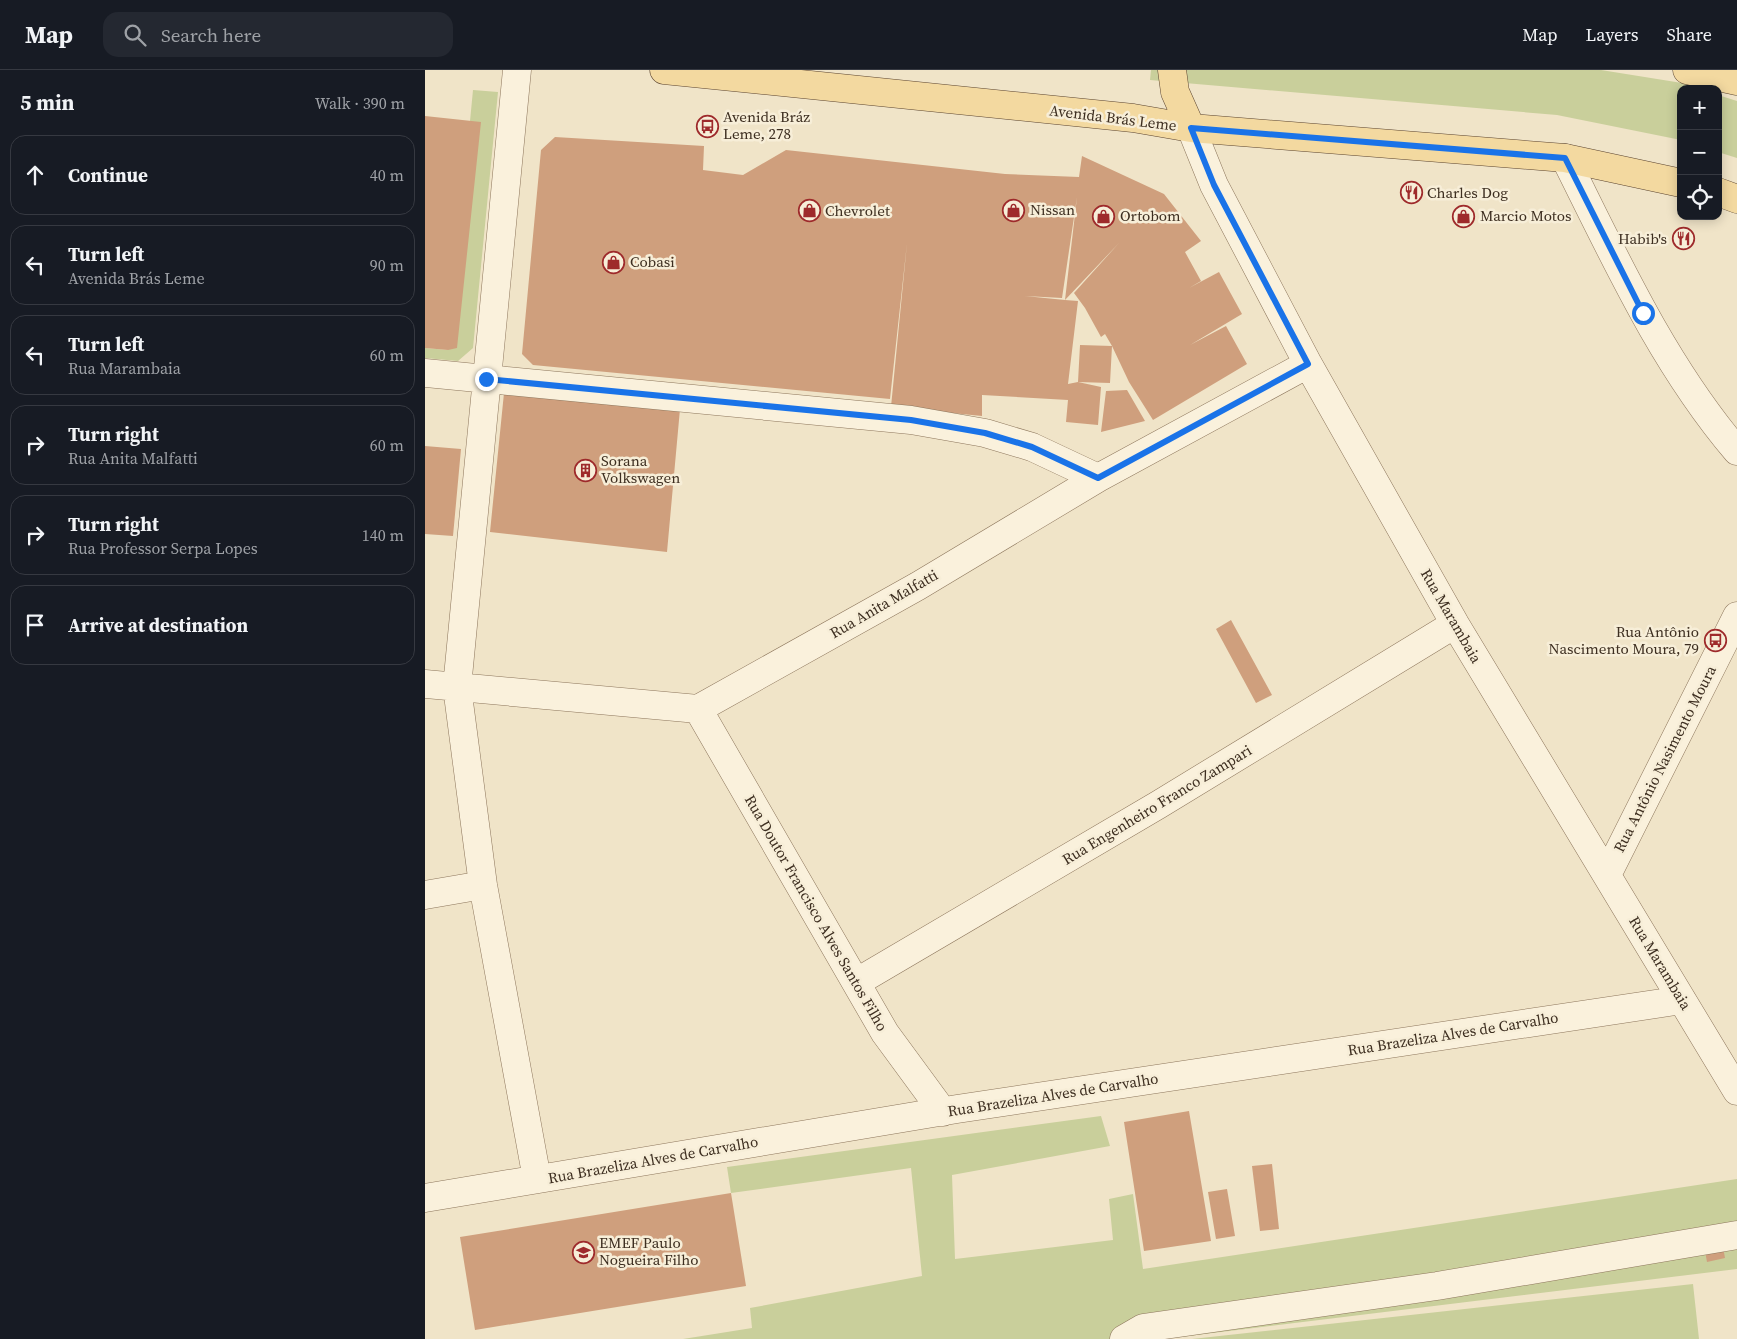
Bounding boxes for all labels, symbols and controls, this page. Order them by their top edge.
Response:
search box [103,12,453,57]
text: Map [25,18,73,51]
icon: search [121,21,149,49]
text: Search here [161,22,261,48]
text: Map [1522,22,1557,47]
text: Layers [1585,22,1638,47]
text: Share [1666,22,1712,47]
map controls [1677,85,1722,220]
button: + [1677,85,1722,130]
text: 5 min [20,88,75,117]
text: Walk · 390 m [315,92,405,114]
street label: Avenida Brás Leme [1048,99,1178,136]
place label: Avenida Bráz Leme, 278 [723,106,810,144]
bus stop icon: Avenida Bráz Leme, 278 [695,114,719,138]
button: − [1677,130,1722,175]
icon: ahead [21,161,49,189]
text: Continue [68,162,148,188]
text: 40 m [370,164,404,186]
button: locate [1677,175,1722,220]
restaurant icon: Charles Dog [1399,181,1423,205]
place label: Charles Dog [1427,182,1508,203]
shop icon: Nissan [1002,198,1026,222]
shop icon: Chevrolet [797,199,821,223]
place label: Nissan [1030,199,1075,220]
place label: Chevrolet [825,200,890,221]
shop icon: Ortobom [1092,204,1116,228]
shop icon: Marcio Motos [1452,204,1476,228]
place label: Ortobom [1120,205,1181,226]
place label: Marcio Motos [1480,205,1571,226]
restaurant icon: Habib's [1671,227,1695,251]
place label: Habib's [1618,228,1667,249]
text: Turn left [68,241,144,267]
shop icon: Cobasi [602,250,626,274]
icon: left [21,251,49,279]
place label: Cobasi [630,251,675,272]
text: 90 m [370,254,404,276]
text: Avenida Brás Leme [68,267,205,289]
route start [1632,302,1655,325]
text: Turn left [68,331,144,357]
icon: left [21,341,49,369]
text: 60 m [370,344,404,366]
text: Rua Marambaia [68,357,181,379]
route end [475,368,498,391]
text: Turn right [68,421,159,447]
icon: right [21,431,49,459]
text: 60 m [370,434,404,456]
text: Rua Anita Malfatti [68,447,198,469]
place label: Sorana Volkswagen [601,450,680,488]
building icon: Sorana Volkswagen [573,458,597,482]
text: Turn right [68,511,159,537]
icon: right [21,521,49,549]
text: 140 m [362,524,404,546]
text: Rua Professor Serpa Lopes [68,537,258,559]
street label: Rua Anita Malfatti [826,564,942,643]
street label: Rua Marambaia [1416,565,1487,667]
icon: arrive [21,611,49,639]
text: Arrive at destination [68,612,248,638]
place label: Rua Antônio Nascimento Moura, 79 [1549,621,1699,659]
bus stop icon: Rua Antônio Nascimento Moura, 79 [1703,629,1727,653]
street label: Rua Antônio Nasimento Moura [1608,661,1721,856]
street label: Rua Engenheiro Franco Zampari [1058,740,1255,870]
street label: Rua Doutor Francisco Alves Santos Filho [740,791,893,1035]
street label: Rua Marambaia [1624,912,1697,1014]
street label: Rua Brazeliza Alves de Carvalho [1346,1006,1560,1061]
street label: Rua Brazeliza Alves de Carvalho [946,1067,1160,1122]
street label: Rua Brazeliza Alves de Carvalho [546,1131,760,1188]
place label: EMEF Paulo Nogueira Filho [599,1232,699,1270]
school or university icon: EMEF Paulo Nogueira Filho [571,1240,595,1264]

